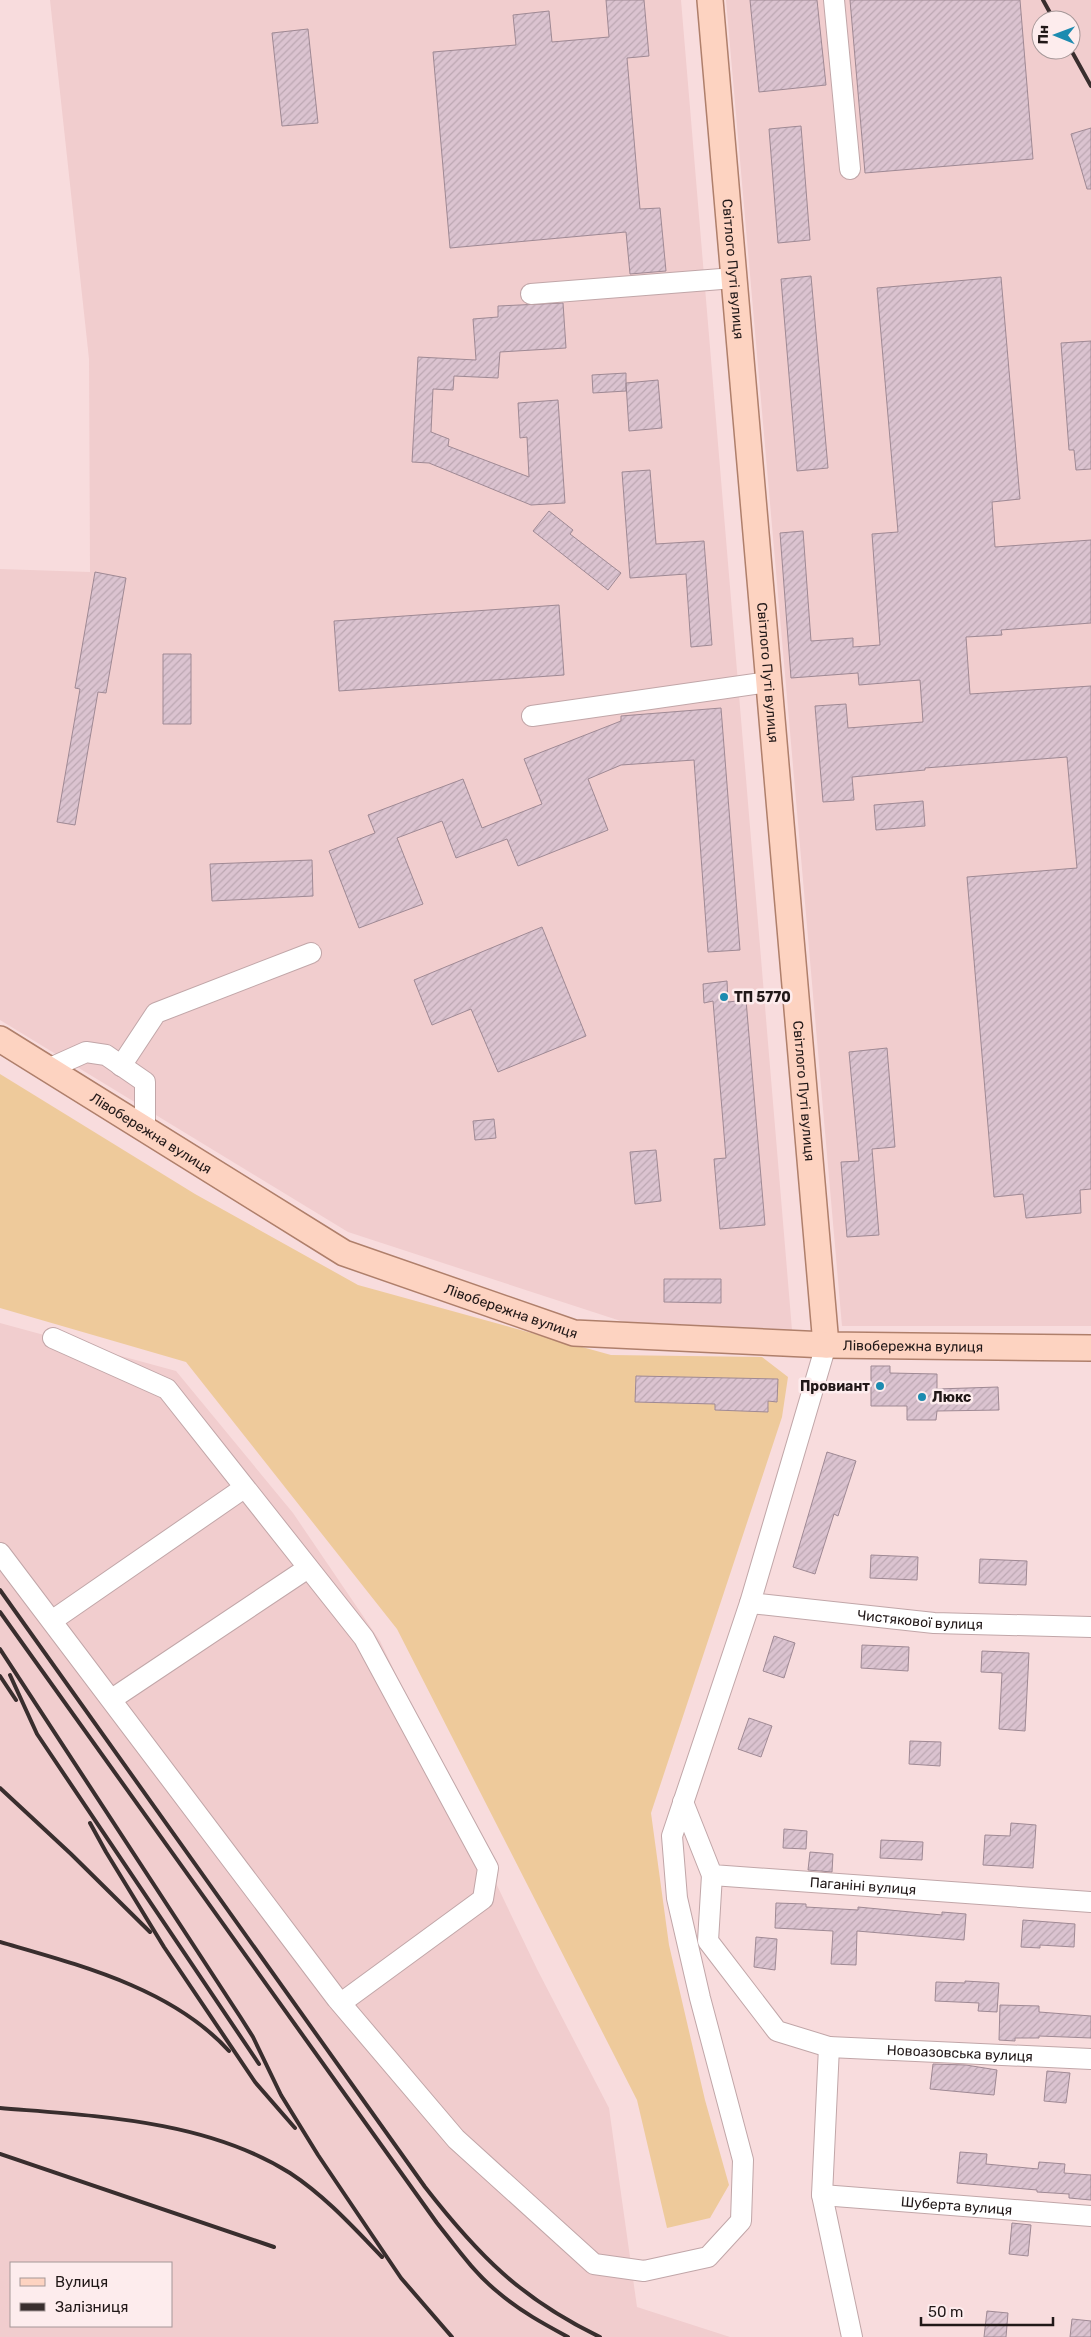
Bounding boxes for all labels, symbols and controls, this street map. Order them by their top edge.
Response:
north arrow [1031,10,1081,60]
text: Пн [1035,25,1052,45]
street label: Світлого Путі вулиця [718,198,747,340]
street label: Світлого Путі вулиця [753,602,782,744]
place label: ТП 5770 [734,989,791,1006]
marker: ТП 5770 [718,991,730,1003]
street label: Світлого Путі вулиця [789,1020,818,1162]
street label: Лівобережна вулиця [87,1089,215,1178]
street label: Лівобережна вулиця [442,1281,580,1343]
street label: Лівобережна вулиця [843,1337,983,1356]
place label: Провиант [800,1378,870,1395]
marker: Провиант [874,1380,886,1392]
place label: Люкс [932,1389,971,1406]
marker: Люкс [916,1391,928,1403]
street label: Чистякової вулиця [856,1607,983,1633]
street label: Паганіні вулиця [809,1874,917,1899]
street label: Новоазовська вулиця [886,2042,1033,2065]
street label: Шуберта вулиця [900,2193,1013,2219]
legend [10,2262,172,2327]
text: Вулиця [55,2273,108,2291]
scale bar [921,2294,1054,2326]
text: Залізниця [55,2298,128,2316]
text: 50 m [928,2303,963,2321]

